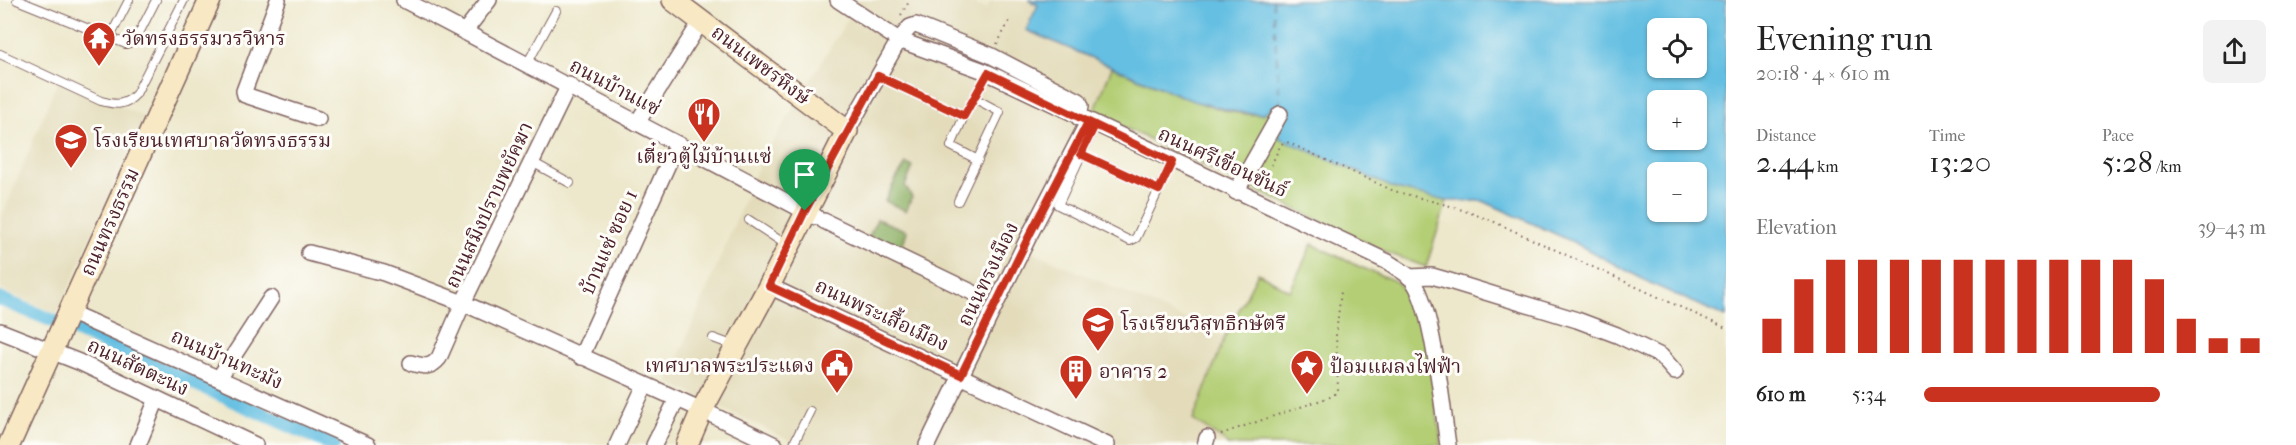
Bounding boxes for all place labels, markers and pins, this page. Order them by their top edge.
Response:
temple icon: วัดทรงธรรมวรวิหาร [81,20,117,67]
place label: วัดทรงธรรมวรวิหาร [122,27,285,50]
restaurant icon: เตี๋ยวตู้ไม้บ้านแซ่ [686,96,722,143]
school or university icon: โรงเรียนเทศบาลวัดทรงธรรม [53,122,89,169]
place label: โรงเรียนเทศบาลวัดทรงธรรม [93,126,331,152]
place label: เตี๋ยวตู้ไม้บ้านแซ่ [636,141,772,169]
pin [779,149,830,211]
school or university icon: โรงเรียนวิสุทธิกษัตรี [1080,305,1116,352]
place label: โรงเรียนวิสุทธิกษัตรี [1120,309,1285,336]
public building icon: เทศบาลพระประแดง [819,347,855,394]
place icon: ป้อมแผลงไฟฟ้า [1289,348,1325,395]
building icon: อาคาร 2 [1058,353,1094,400]
place label: ป้อมแผลงไฟฟ้า [1330,353,1461,378]
place label: เทศบาลพระประแดง [645,354,814,377]
place label: อาคาร 2 [1099,360,1168,383]

